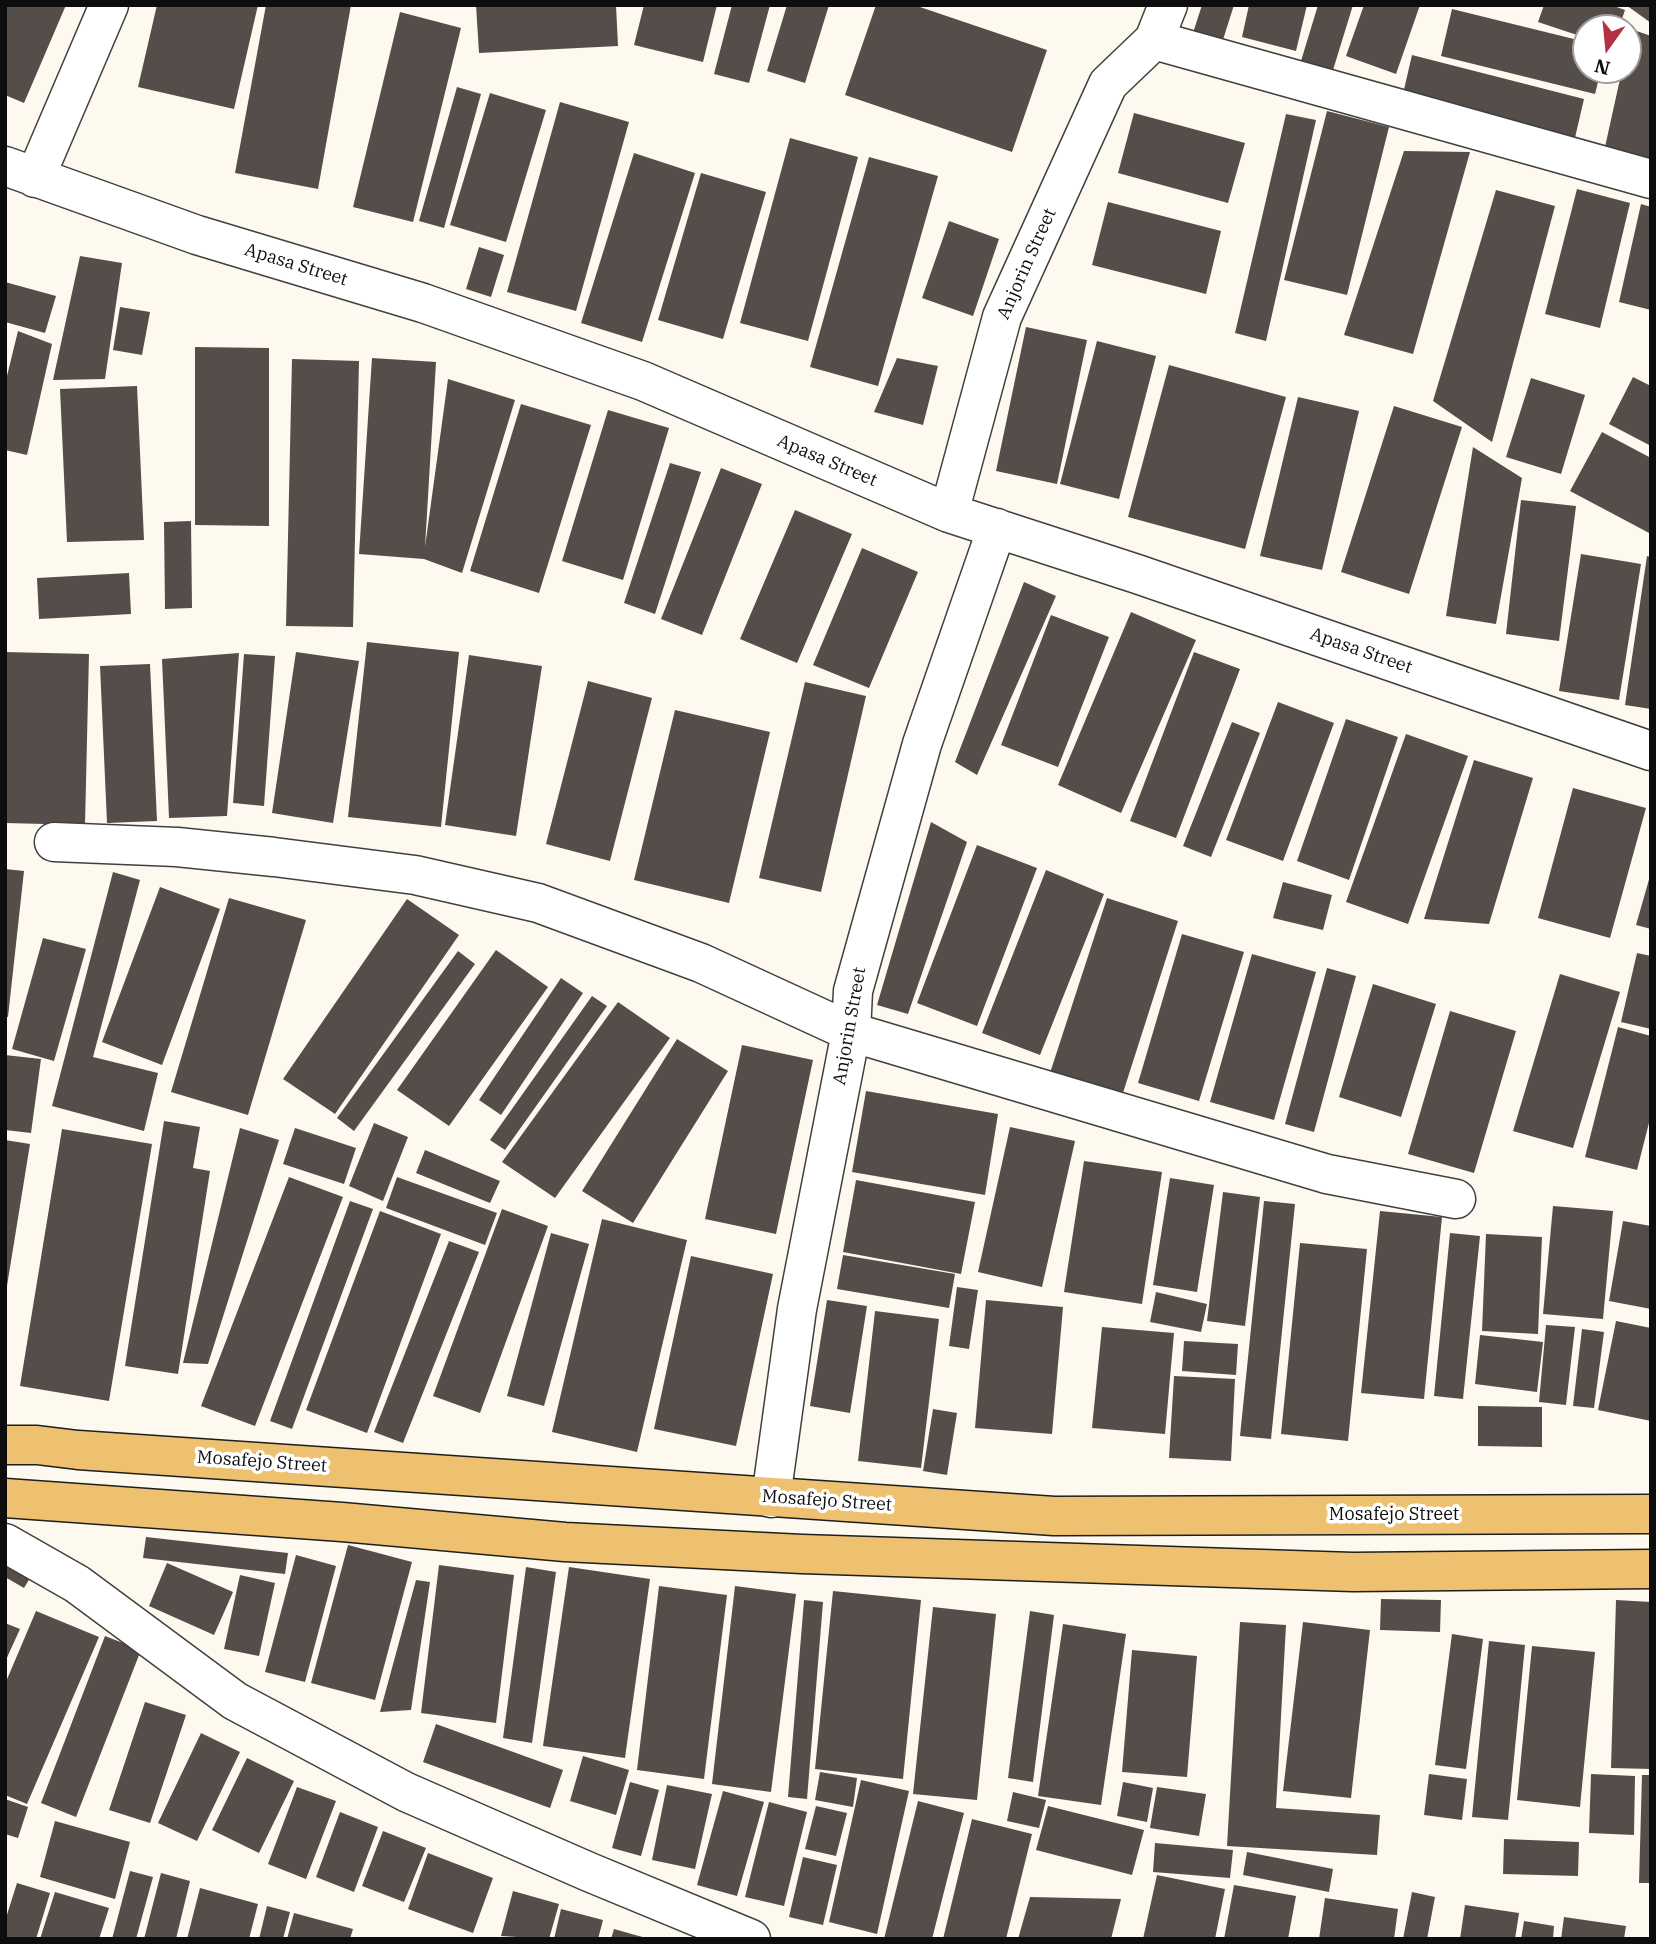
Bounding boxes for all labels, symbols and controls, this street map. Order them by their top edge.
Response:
north arrow [1572,14,1642,84]
text: N [1592,54,1612,81]
street label: Anjorin Street [993,205,1061,323]
street label: Apasa Street [242,239,350,291]
street label: Apasa Street [774,430,880,492]
street label: Apasa Street [1307,623,1415,679]
street label: Anjorin Street [829,965,871,1087]
street label: Mosafejo Street [196,1447,328,1477]
street label: Mosafejo Street [761,1486,893,1516]
street label: Mosafejo Street [1329,1504,1459,1526]

